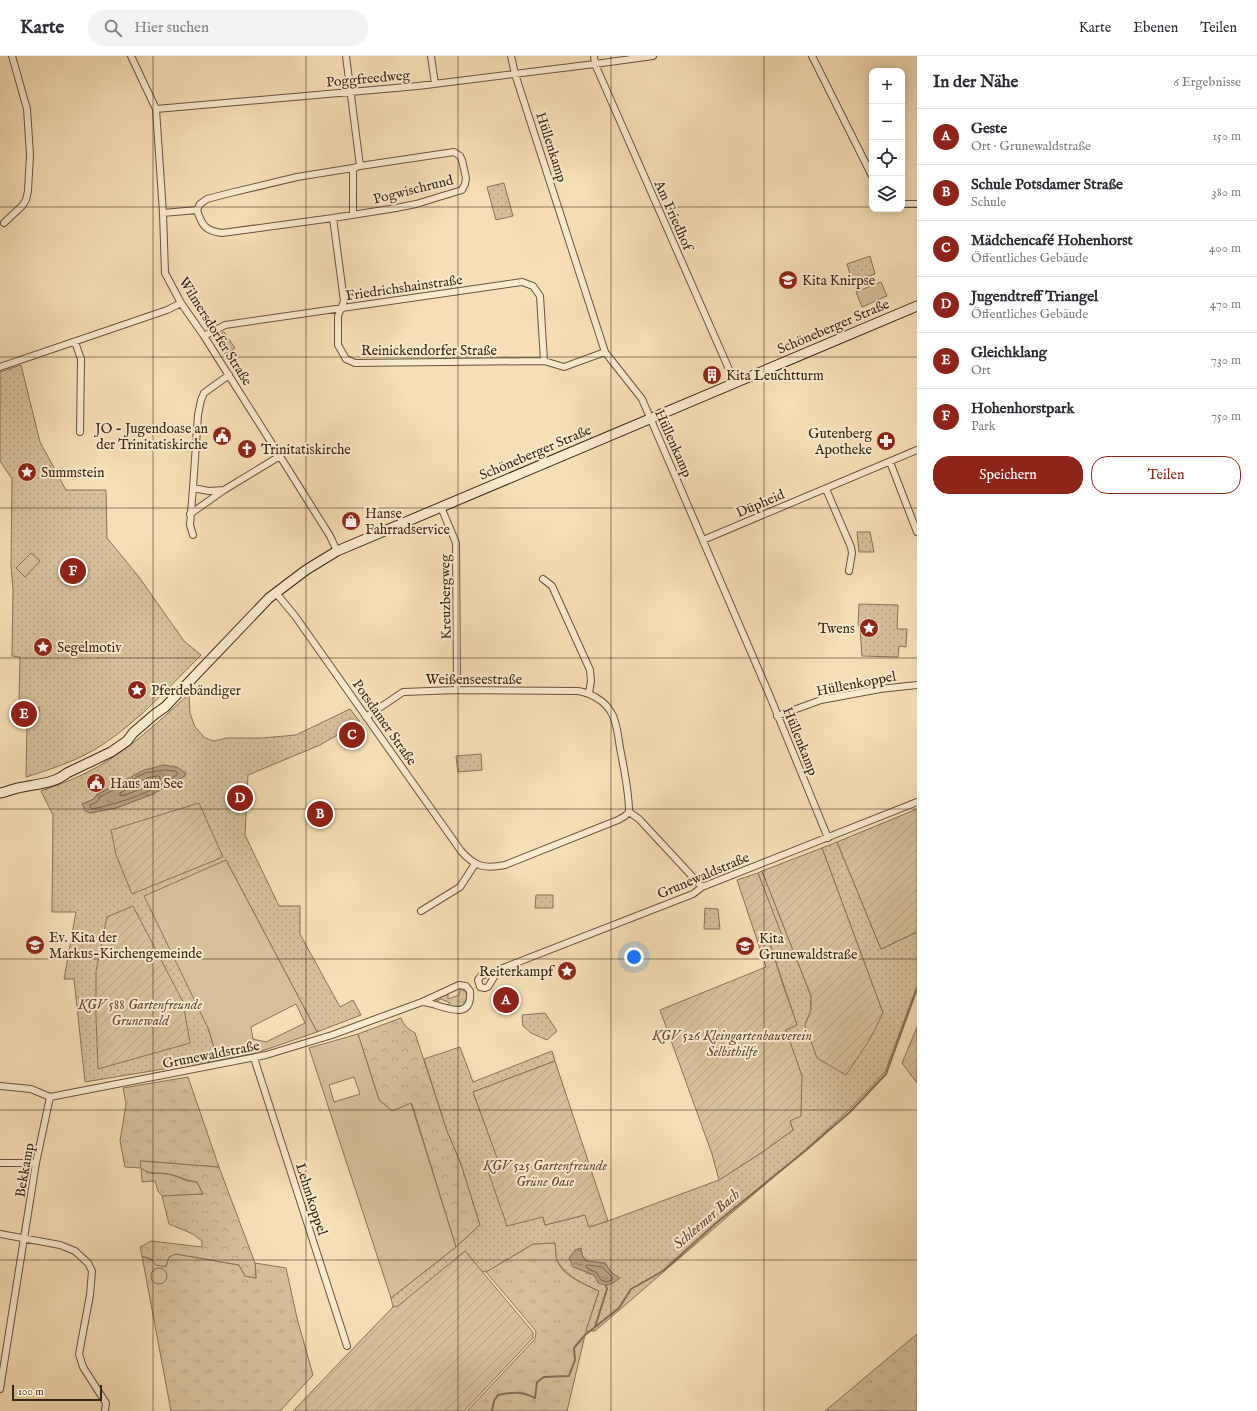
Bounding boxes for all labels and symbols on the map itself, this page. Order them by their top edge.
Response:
street label: Poggfreedweg [325,66,411,92]
street label: Hüllenkamp [531,110,571,185]
street label: Pogwischrund [371,171,456,209]
street label: Am Friedhof [649,177,698,256]
school or university icon: Kita Knirpse [777,269,799,291]
street label: Friedrichshainstraße [345,271,464,305]
place label: Kita Knirpse [802,272,876,290]
street label: Wilmersdorfer Straße [174,274,256,390]
street label: Schöneberger Straße [775,295,893,359]
street label: Reinickendorfer Straße [361,342,497,360]
building icon: Kita Leuchtturm [701,364,723,386]
place label: Kita Leuchtturm [726,367,824,385]
street label: Hüllenkamp [650,407,696,481]
place label: JO - Jugendoase an der Trinitatiskirche [93,420,209,454]
street label: Schöneberger Straße [477,421,595,485]
public building icon: JO - Jugendoase an der Trinitatiskirche [211,425,233,447]
place label: Gutenberg Apotheke [808,425,873,459]
pharmacy icon: Gutenberg Apotheke [875,430,897,452]
church icon: Trinitatiskirche [236,438,258,460]
place label: Trinitatiskirche [261,441,351,459]
place icon: Summstein [16,461,38,483]
place label: Summstein [41,464,105,482]
street label: Düpheid [733,485,788,522]
place label: Hanse Fahrradservice [365,505,450,539]
shop icon: Hanse Fahrradservice [340,510,362,532]
street label: Kreuzbergweg [436,554,456,640]
pin: F [60,556,86,586]
place icon: Twens [858,617,880,639]
place label: Twens [818,620,855,638]
place icon: Segelmotiv [32,636,54,658]
place label: Segelmotiv [57,639,122,657]
street label: Hüllenkoppel [815,667,898,701]
street label: Weißenseestraße [426,671,523,689]
street label: Potsdamer Straße [348,676,421,769]
place icon: Pferdebändiger [126,679,148,701]
place label: Pferdebändiger [151,682,241,700]
pin: E [11,699,37,729]
street label: Hüllenkamp [778,704,822,779]
pin: C [339,720,365,750]
public building icon: Haus am See [85,772,107,794]
place label: Haus am See [110,775,184,793]
pin: D [227,783,253,813]
pin: B [307,799,333,829]
street label: Grunewaldstraße [655,848,753,903]
place label: Ev. Kita der Markus-Kirchengemeinde [49,929,203,963]
place label: Kita Grunewaldstraße [759,930,858,964]
school or university icon: Ev. Kita der Markus-Kirchengemeinde [24,934,46,956]
school or university icon: Kita Grunewaldstraße [734,935,756,957]
your location [624,947,644,967]
place icon: Reiterkampf [556,960,578,982]
place label: Reiterkampf [479,963,556,981]
pin: A [493,985,519,1015]
park label: KGV 588 Gartenfreunde Grunewald [77,996,202,1030]
park label: KGV 526 Kleingartenbauverein Selbsthilfe [651,1027,812,1061]
street label: Grunewaldstraße [161,1037,262,1073]
street label: Bekkamp [11,1141,39,1199]
park label: KGV 525 Gartenfreunde Grüne Oase [482,1157,607,1191]
street label: Lehmkoppel [291,1161,331,1238]
water label: Schleemer Bach [669,1185,744,1254]
scale bar [12,1383,102,1402]

